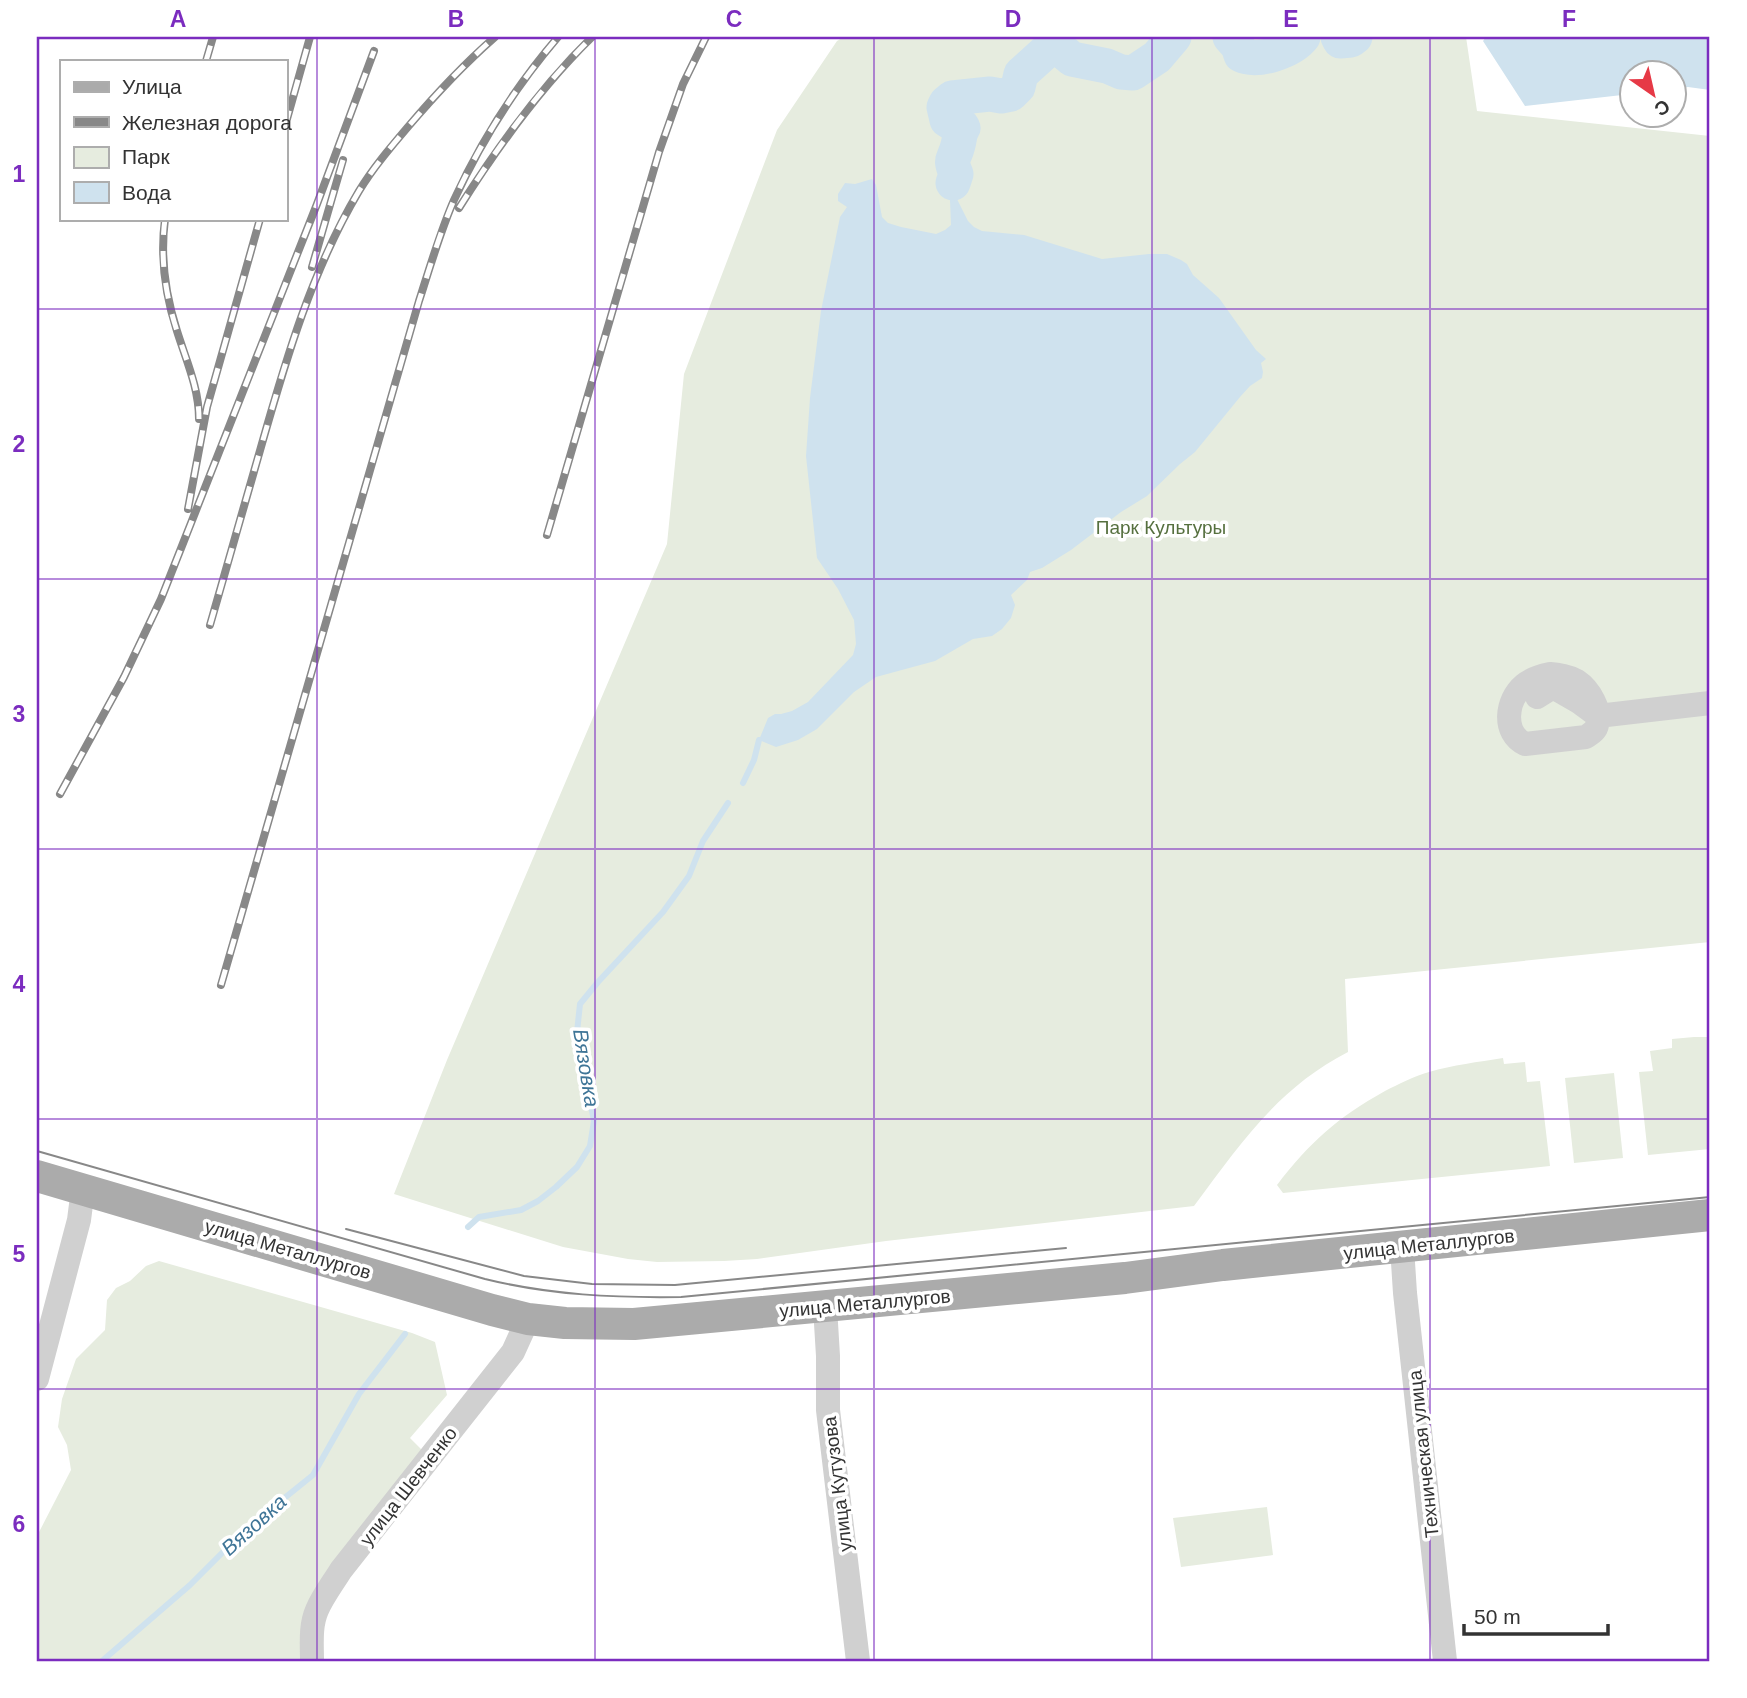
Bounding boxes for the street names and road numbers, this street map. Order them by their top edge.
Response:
street label: улица Металлургов [202,1216,373,1283]
street label: улица Металлургов [1343,1225,1516,1264]
street label: улица Металлургов [779,1286,952,1321]
street label: Техническая улица [1404,1369,1443,1539]
street label: улица Кутузова [819,1415,856,1553]
street label: улица Шевченко [356,1423,461,1550]

